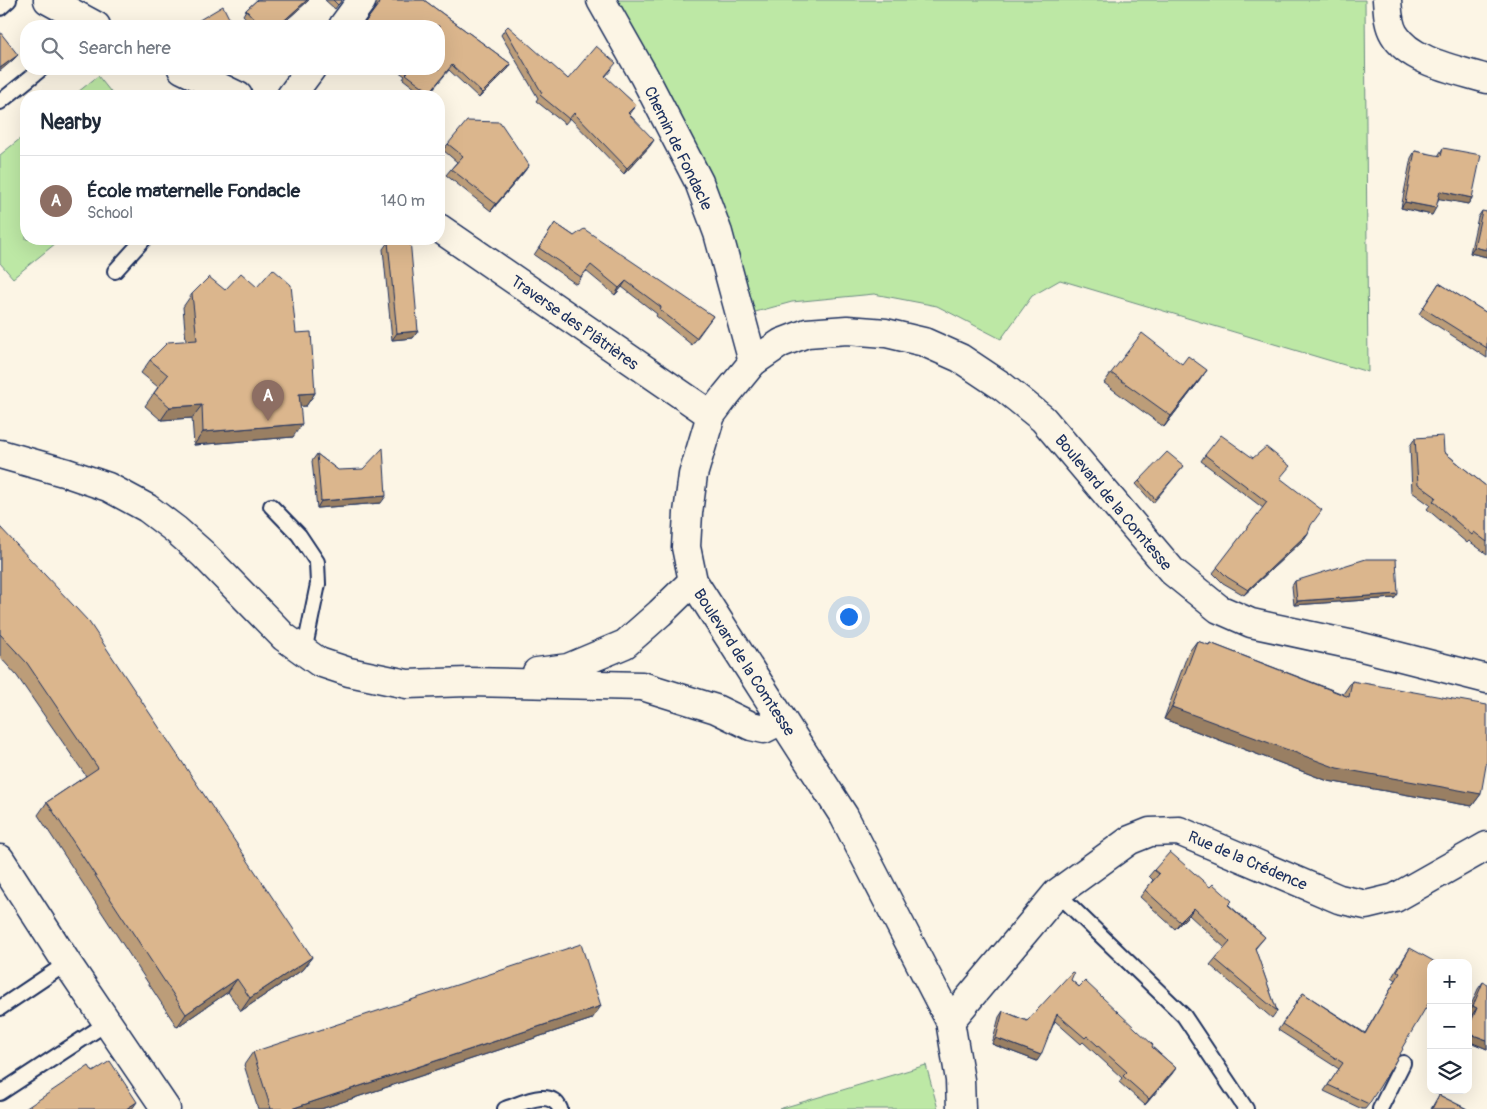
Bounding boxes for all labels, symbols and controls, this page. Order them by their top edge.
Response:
search box [20,20,445,75]
icon: search [38,34,66,62]
text: Search here [78,36,171,60]
street label: Chemin de Fondacle [639,83,717,214]
text: Nearby [40,109,101,136]
text: École maternelle Fondacle [87,179,300,203]
text: A [51,191,61,211]
text: 140 m [381,191,425,211]
text: School [87,203,133,223]
street label: Traverse des Plâtrières [507,271,642,374]
pin: A [252,380,284,421]
street label: Boulevard de la Comtesse [1050,431,1176,575]
street label: Boulevard de la Comtesse [689,585,799,740]
your location [836,604,862,630]
street label: Rue de la Crédence [1185,827,1310,895]
map controls [1427,959,1472,1094]
button: + [1427,959,1472,1004]
button: − [1427,1004,1472,1049]
button: layers [1427,1049,1472,1094]

